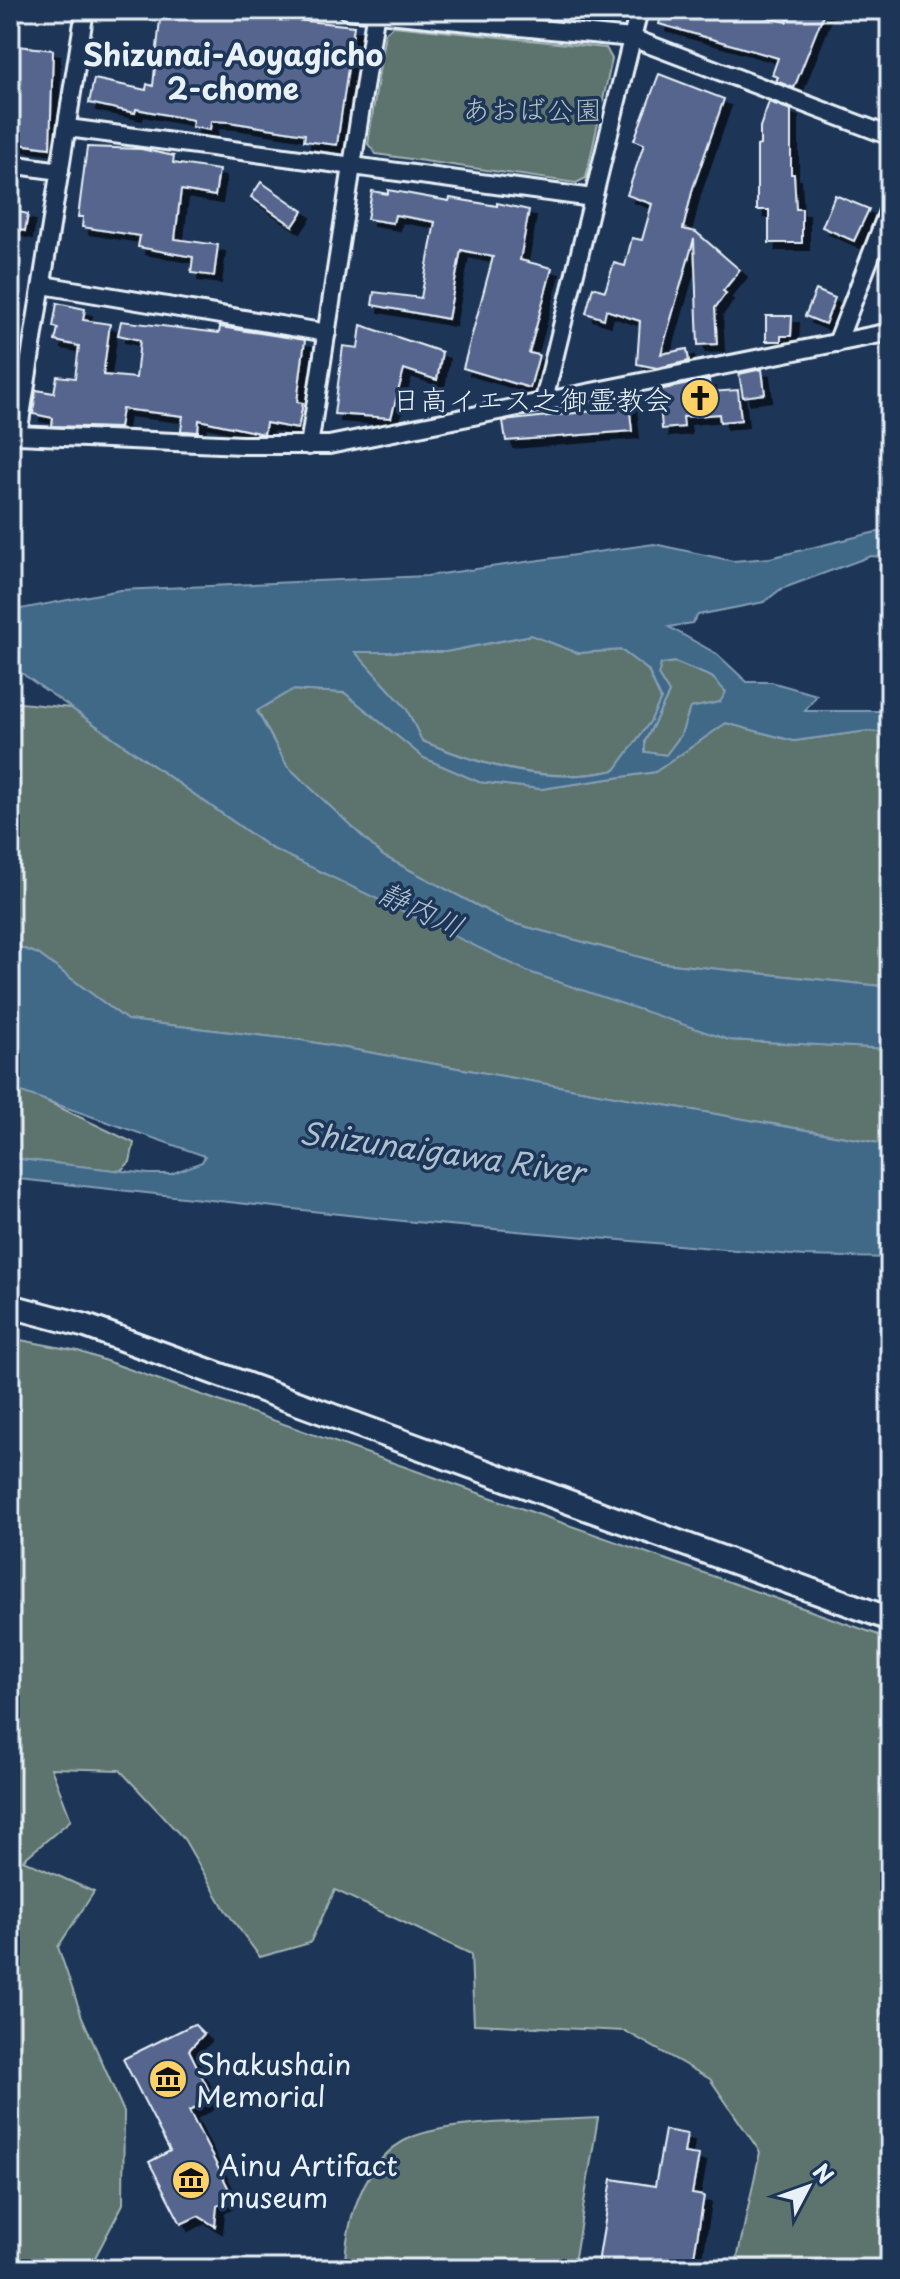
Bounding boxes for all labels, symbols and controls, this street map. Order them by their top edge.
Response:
district label: Shizunai-Aoyagicho 2-chome [83,31,383,110]
park label: あおば公園 [462,87,602,130]
place label: 日高イエス之御霊教会 [392,377,672,420]
church icon: 日高イエス之御霊教会 [679,377,721,419]
water label: 静内川 [372,869,472,947]
water label: Shizunaigawa River [297,1109,591,1194]
place label: Shakushain Memorial [196,2042,351,2117]
museum icon: Shakushain Memorial [147,2058,189,2100]
place label: Ainu Artifact museum [219,2143,398,2218]
north arrow [768,2147,848,2227]
text: N [806,2155,842,2190]
museum icon: Ainu Artifact museum [170,2159,212,2201]

